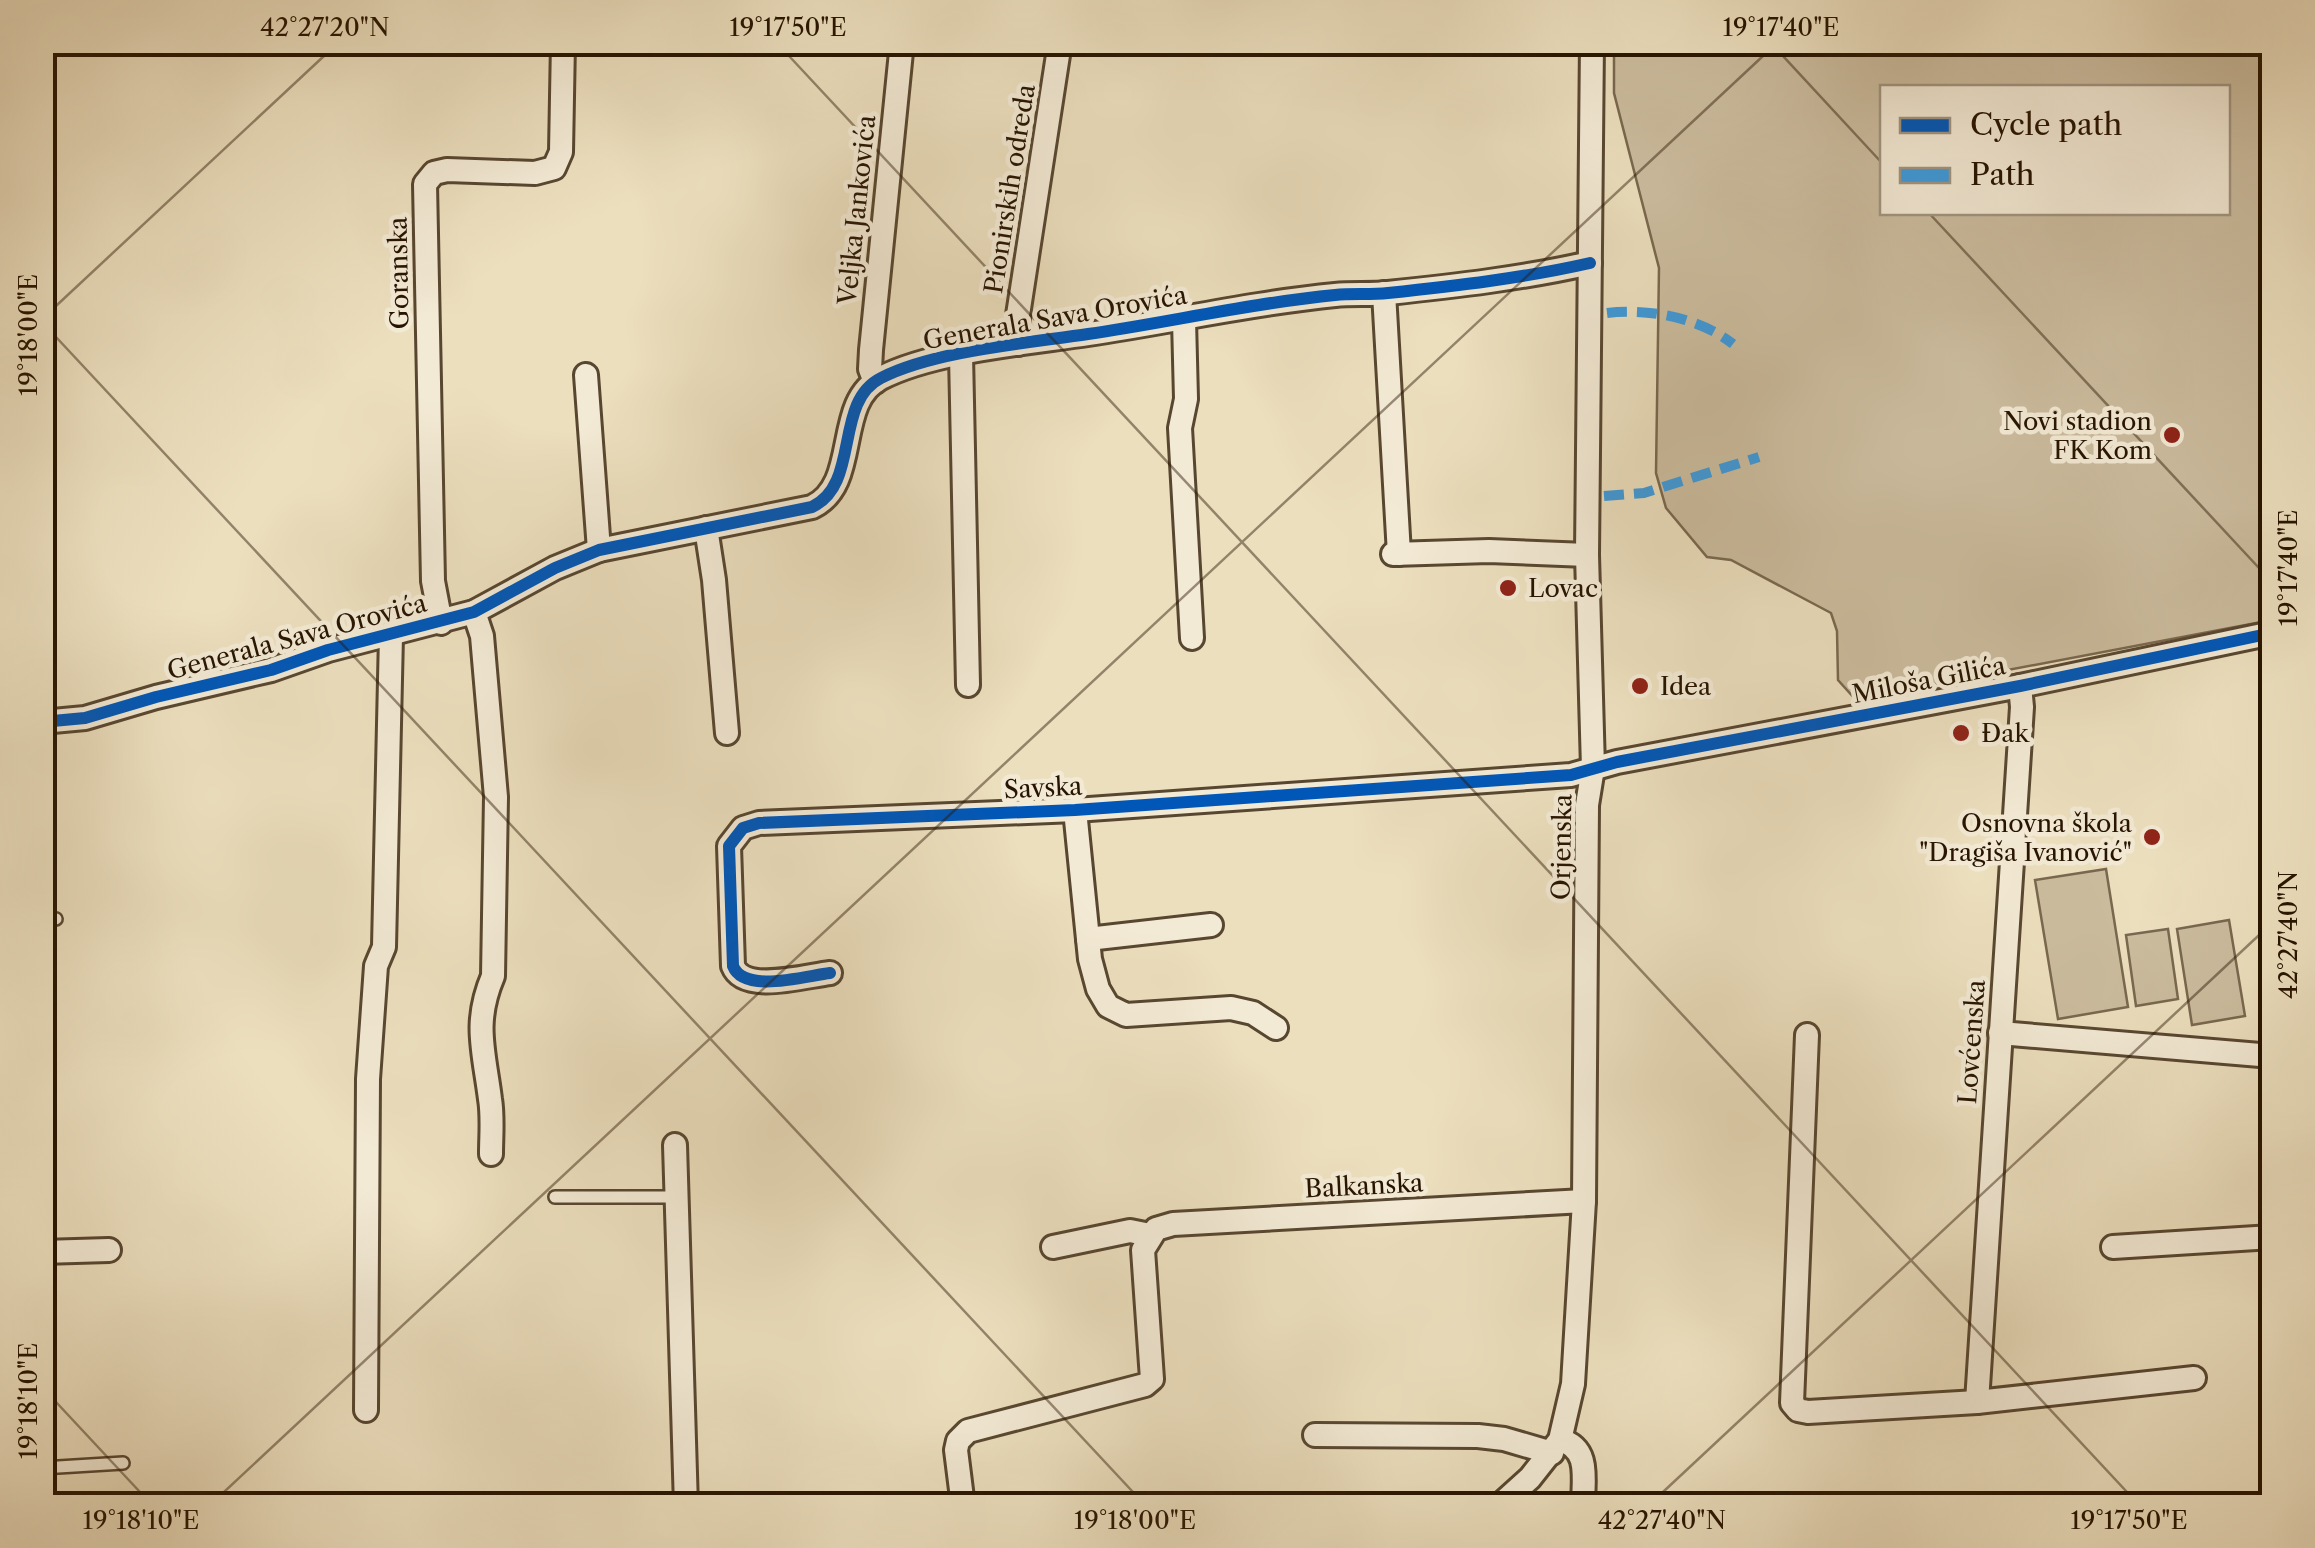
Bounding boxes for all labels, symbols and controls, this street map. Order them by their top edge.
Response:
text: 42°27'20"N [260,12,390,43]
text: 19°17'50"E [729,12,847,43]
text: 19°17'40"E [1722,12,1840,43]
street label: Pionirskih odreda [978,81,1042,296]
legend [1880,85,2230,215]
text: Cycle path [1970,106,2122,143]
street label: Veljka Jankovića [831,113,882,308]
text: Path [1970,156,2035,193]
street label: Goranska [383,216,415,330]
text: 19°18'00"E [13,274,44,396]
street label: Generala Sava Orovića [921,279,1190,356]
place label: Novi stadion FK Kom [2003,406,2152,466]
marker: Novi stadion FK Kom [2161,424,2183,446]
text: 19°17'40"E [2273,509,2304,627]
place label: Lovac [1528,573,1598,604]
marker: Lovac [1497,577,1519,599]
street label: Generala Sava Orovića [164,587,431,687]
street label: Miloša Gilića [1850,650,2009,710]
place label: Idea [1660,671,1712,702]
marker: Idea [1629,675,1651,697]
place label: Đak [1981,718,2030,749]
marker: Đak [1950,722,1972,744]
street label: Savska [1003,770,1084,806]
street label: Orjenska [1546,793,1578,900]
place label: Osnovna škola "Dragiša Ivanović" [1919,808,2133,868]
marker: Osnovna škola "Dragiša Ivanović" [2141,826,2163,848]
text: 42°27'40"N [2273,871,2304,999]
street label: Lovćenska [1952,978,1992,1105]
street label: Balkanska [1304,1167,1425,1205]
text: 19°18'10"E [13,1342,44,1460]
text: 19°18'10"E [82,1505,200,1536]
text: 19°18'00"E [1074,1505,1196,1536]
text: 42°27'40"N [1598,1505,1726,1536]
text: 19°17'50"E [2070,1505,2188,1536]

